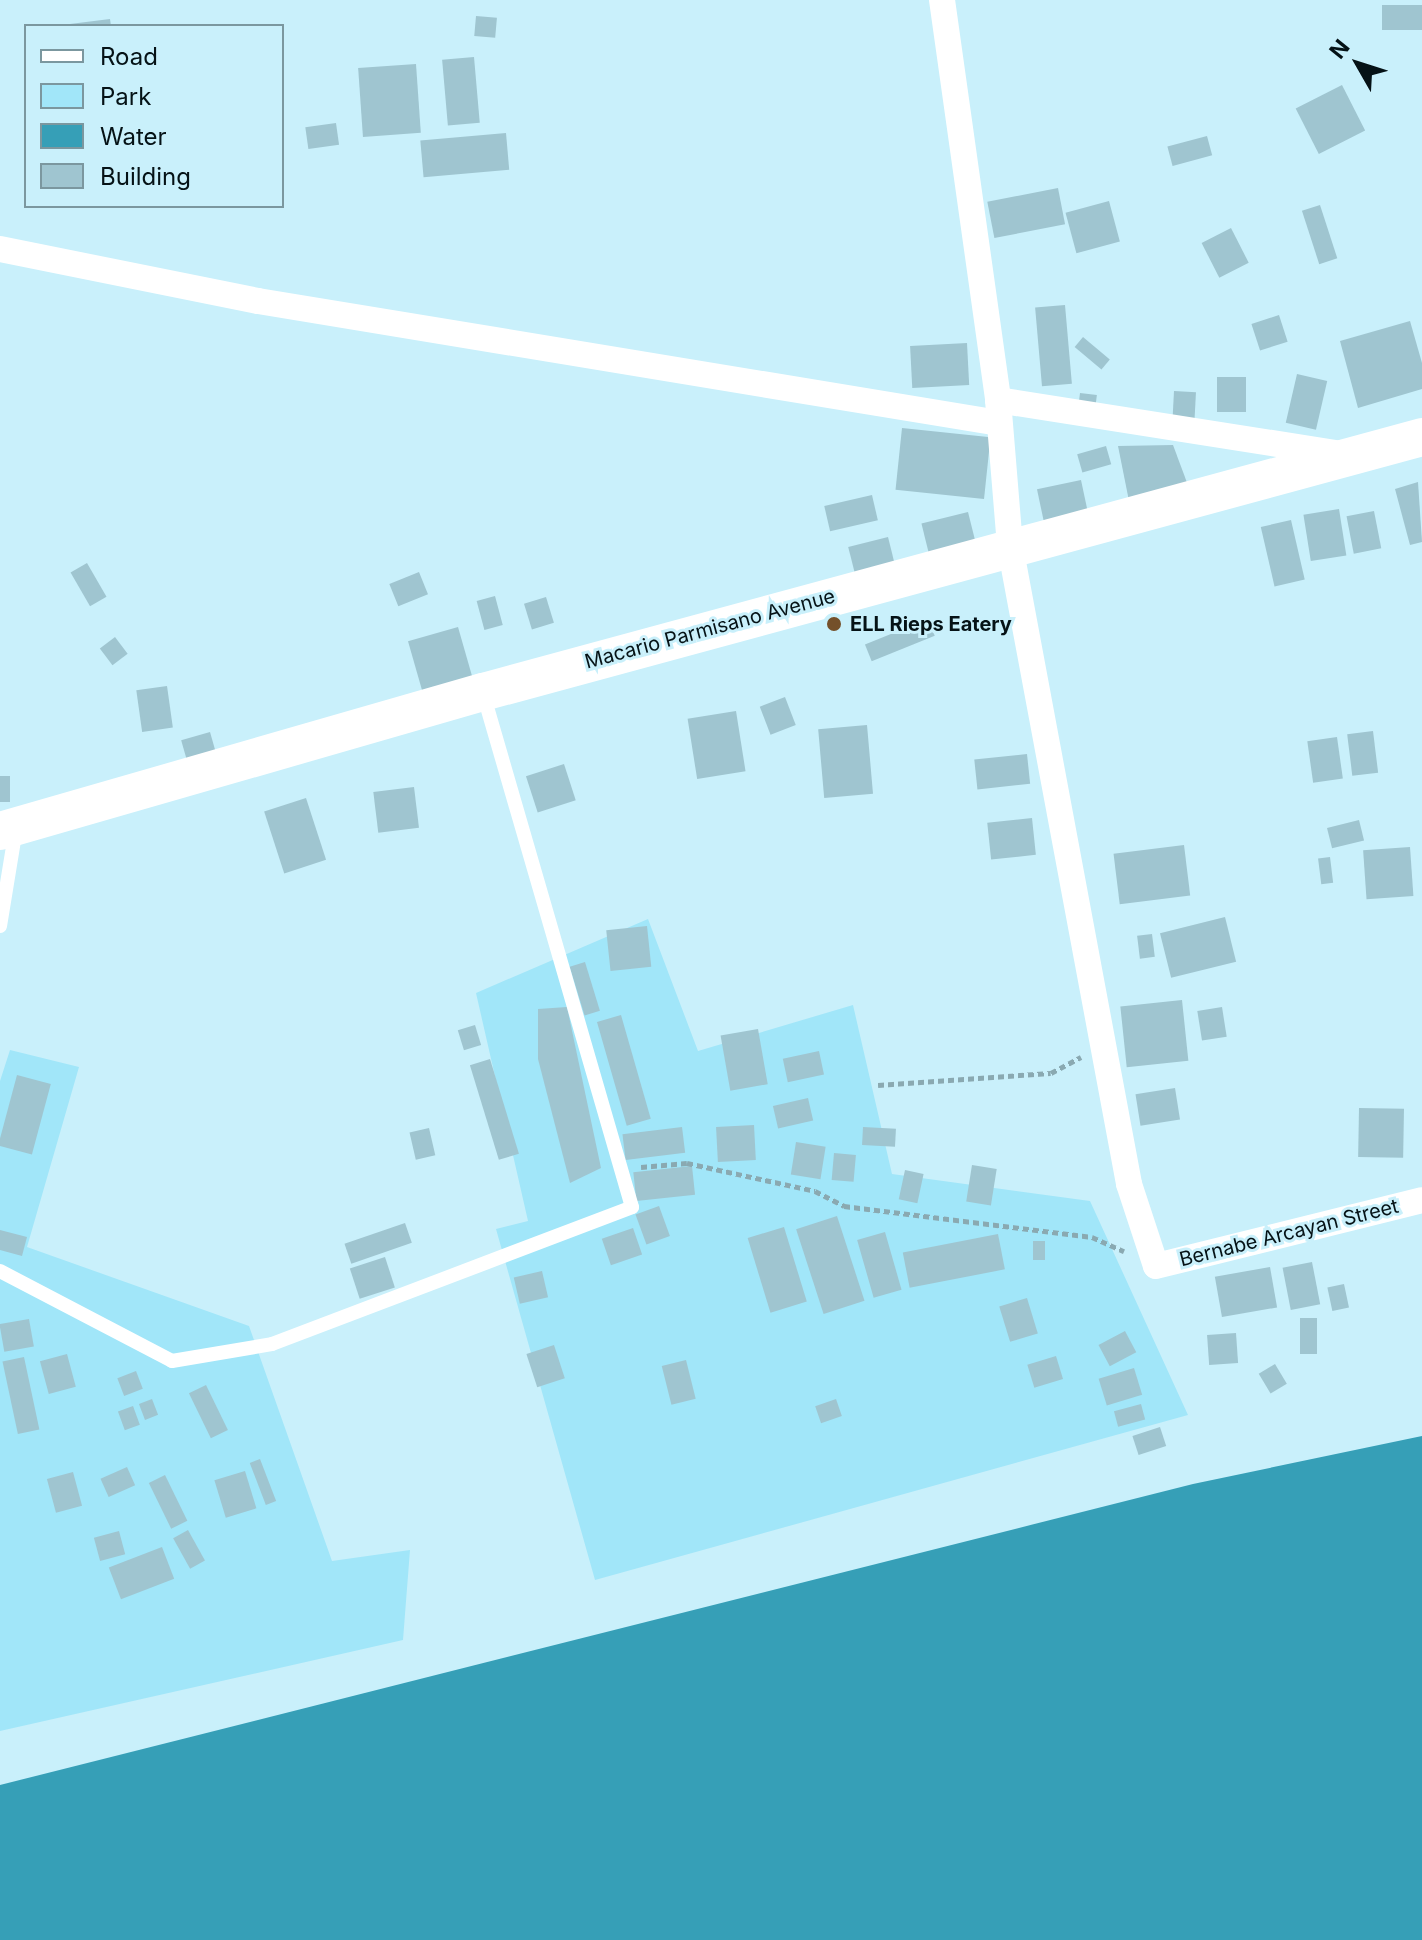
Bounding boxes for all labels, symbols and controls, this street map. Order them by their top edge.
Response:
legend [24,24,284,208]
north arrow [1318,24,1398,104]
text: N [1324,34,1355,64]
text: Road [100,42,158,71]
text: Park [100,82,151,111]
text: Water [100,122,167,151]
text: Building [100,162,191,191]
street label: Macario Parmisano Avenue [582,584,838,674]
place label: ELL Rieps Eatery [850,612,1012,636]
marker: ELL Rieps Eatery [825,615,843,633]
street label: Bernabe Arcayan Street [1177,1194,1401,1272]

